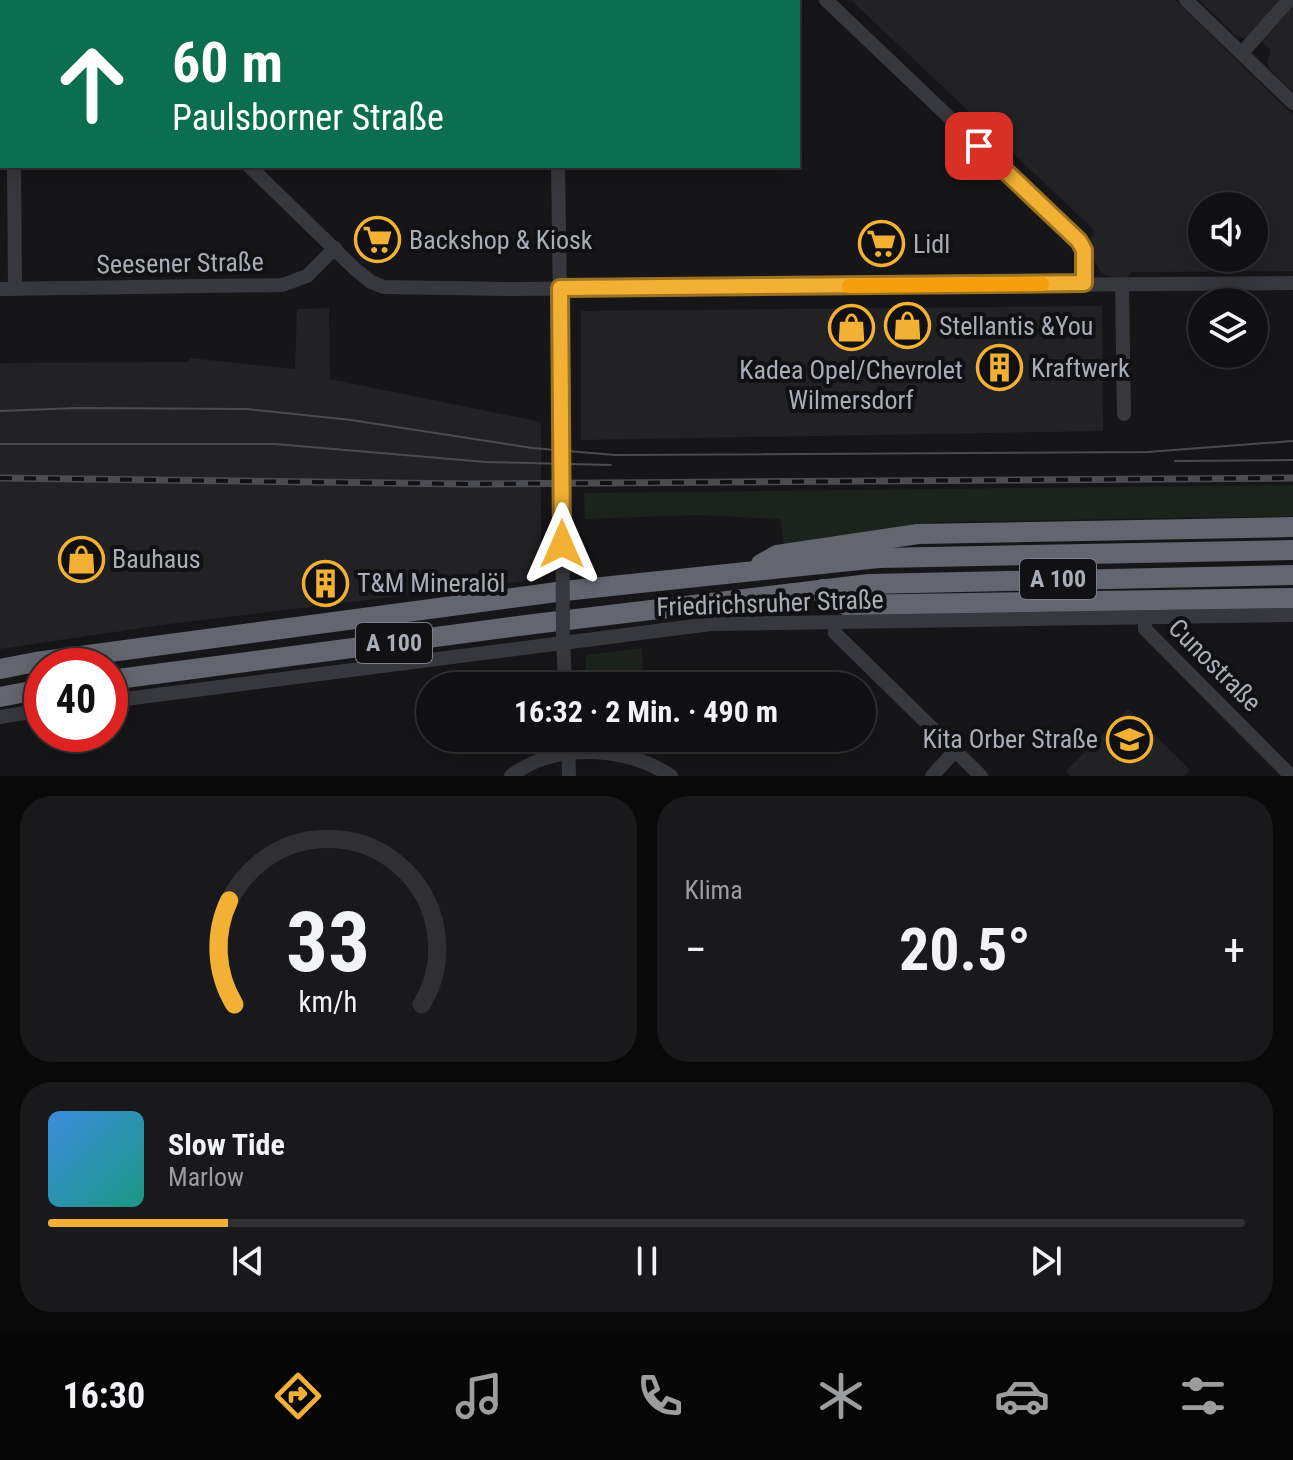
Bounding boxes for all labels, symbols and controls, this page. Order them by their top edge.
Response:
text: 60 m [172,30,283,96]
icon: ahead [40,32,144,136]
text: Paulsborner Straße [172,97,444,139]
pin [945,112,1013,180]
icon: arrive [957,124,1001,168]
map controls [1188,192,1268,368]
button: sound [1188,192,1268,272]
supermarket icon: Backshop & Kiosk [354,216,402,264]
supermarket icon: Lidl [858,220,906,268]
place label: Backshop & Kiosk [409,225,593,255]
place label: Lidl [913,229,950,259]
street label: Seesener Straße [96,247,264,279]
button: layers [1188,288,1268,368]
shop icon: Stellantis &You [884,302,932,350]
shop icon: Kadea Opel/Chevrolet Wilmersdorf [827,303,875,351]
place label: Stellantis &You [939,311,1093,341]
building icon: Kraftwerk [976,344,1024,392]
place label: Kraftwerk [1031,353,1130,383]
place label: Kadea Opel/Chevrolet Wilmersdorf [739,355,963,415]
position arrow [520,502,604,586]
shop icon: Bauhaus [57,535,105,583]
place label: Bauhaus [112,544,201,574]
building icon: T&M Mineralöl [302,559,350,607]
road number: A 100 [1020,559,1096,599]
place label: T&M Mineralöl [357,568,506,598]
street label: Friedrichsruher Straße [656,584,884,622]
street label: Cunostraße [1163,613,1267,717]
road number: A 100 [356,623,432,663]
speed limit sign: 40 [24,648,128,752]
text: 16:32 · 2 Min. · 490 m [514,694,778,729]
school or university icon: Kita Orber Straße [1105,715,1153,763]
place label: Kita Orber Straße [922,724,1098,754]
text: Klima [685,875,743,905]
text: 33 [286,894,370,991]
text: 20.5° [899,914,1031,985]
text: − [685,924,707,976]
text: + [1223,924,1245,976]
text: km/h [299,985,358,1019]
text: Slow Tide [168,1127,285,1162]
text: Marlow [168,1162,244,1192]
icon: previous [226,1239,270,1283]
icon: pause [625,1239,669,1283]
icon: next [1024,1239,1068,1283]
icon: directions [270,1368,326,1424]
icon: music [451,1368,507,1424]
icon: phone [632,1368,688,1424]
icon: climate [813,1368,869,1424]
icon: car [994,1368,1050,1424]
icon: filters [1175,1368,1231,1424]
text: 16:30 [62,1375,145,1417]

